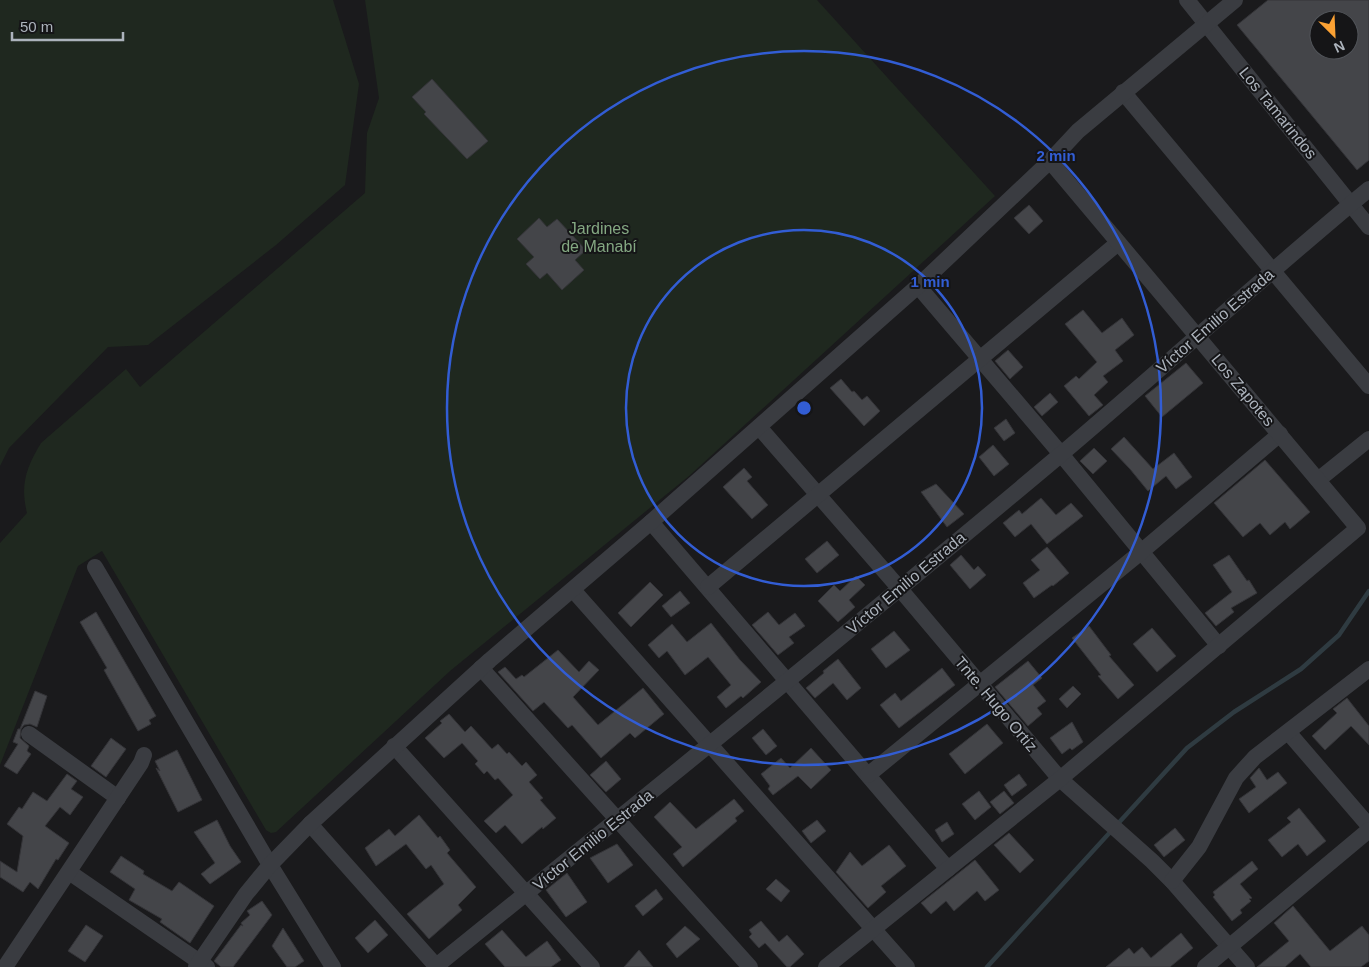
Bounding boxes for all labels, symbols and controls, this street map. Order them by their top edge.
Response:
scale bar [12,10,124,42]
north arrow [1309,10,1359,60]
text: 50 m [20,18,53,35]
text: N [1331,38,1347,56]
street label: Los Tamarindos [1236,64,1320,162]
text: 2 min [1036,147,1076,164]
park label: Jardines de Manabí [561,220,637,255]
street label: Víctor Emilio Estrada [1153,266,1277,376]
text: 1 min [910,273,950,290]
street label: Los Zapotes [1208,351,1278,429]
centre of rings [795,399,813,417]
street label: Víctor Emilio Estrada [843,528,969,638]
street label: Tnte. Hugo Ortíz [951,653,1041,755]
street label: Víctor Emilio Estrada [530,786,656,894]

